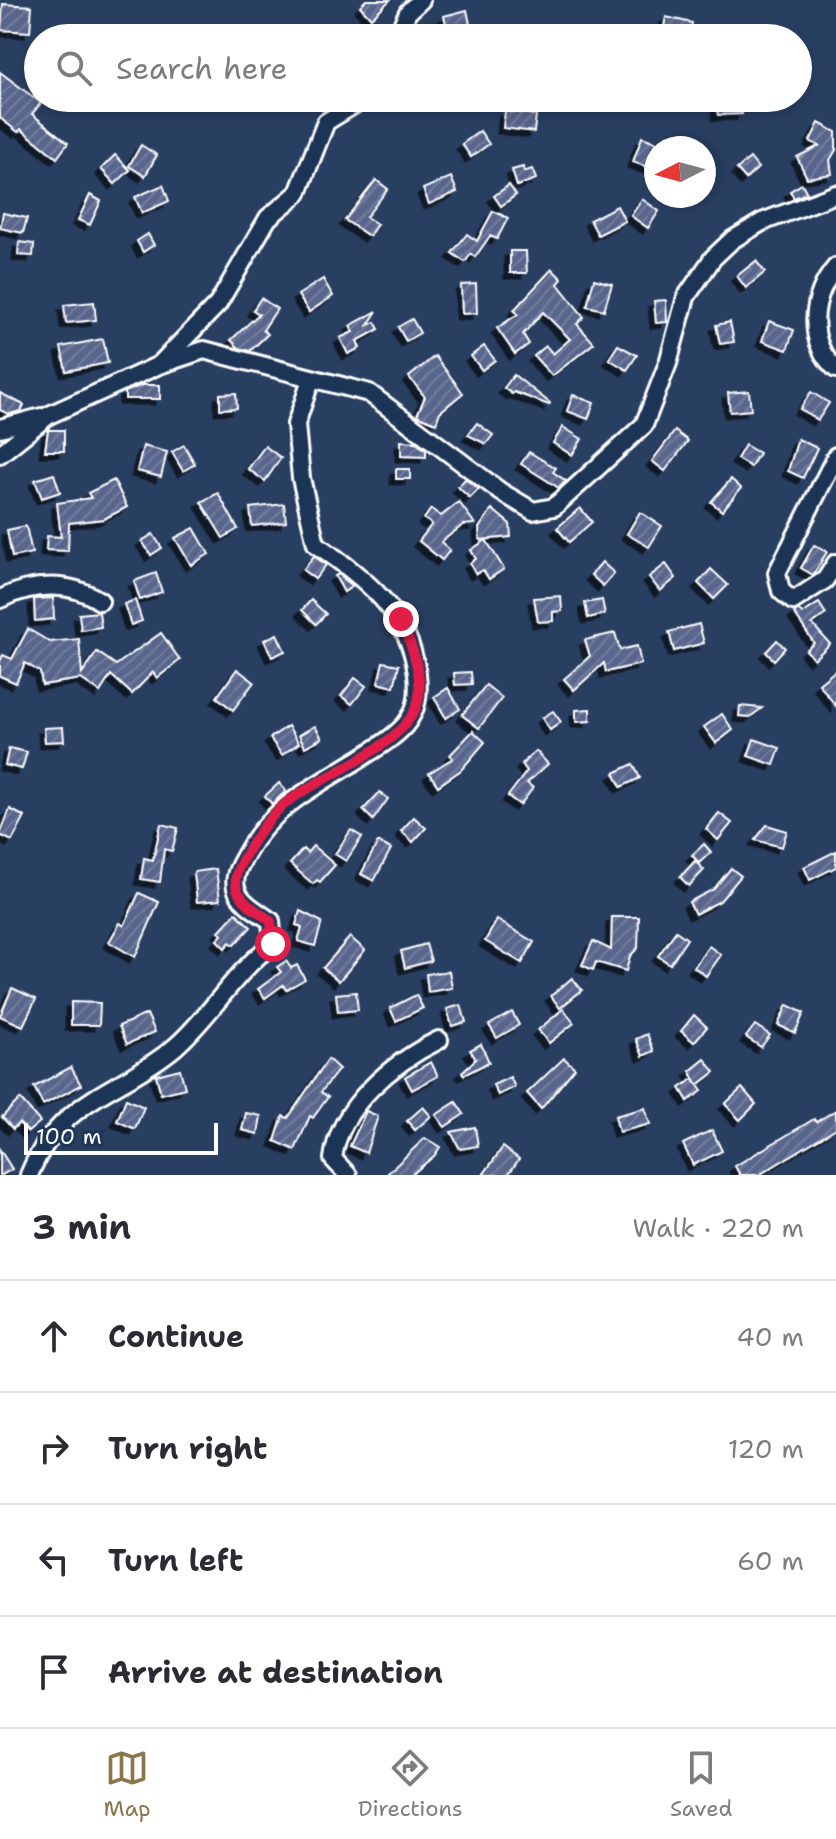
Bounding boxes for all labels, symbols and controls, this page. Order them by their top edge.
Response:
search box [24,24,812,112]
icon: search [52,46,96,90]
text: Search here [116,48,287,89]
north arrow [644,136,716,208]
route end [383,601,419,637]
route start [255,926,291,962]
scale bar [24,1119,218,1155]
text: 100 m [36,1122,102,1151]
text: 3 min [32,1204,131,1250]
text: Walk · 220 m [632,1210,804,1245]
icon: ahead [32,1314,76,1358]
text: Continue [108,1316,244,1357]
text: 40 m [737,1319,804,1354]
icon: right [32,1426,76,1470]
text: Turn right [108,1428,267,1469]
text: 120 m [728,1431,804,1466]
icon: left [32,1538,76,1582]
text: Turn left [108,1540,243,1581]
text: 60 m [737,1543,804,1578]
icon: arrive [32,1650,76,1694]
text: Arrive at destination [108,1652,443,1693]
tab: Map [104,1746,151,1823]
tab: Directions [358,1746,463,1823]
tab: Saved [670,1746,732,1823]

